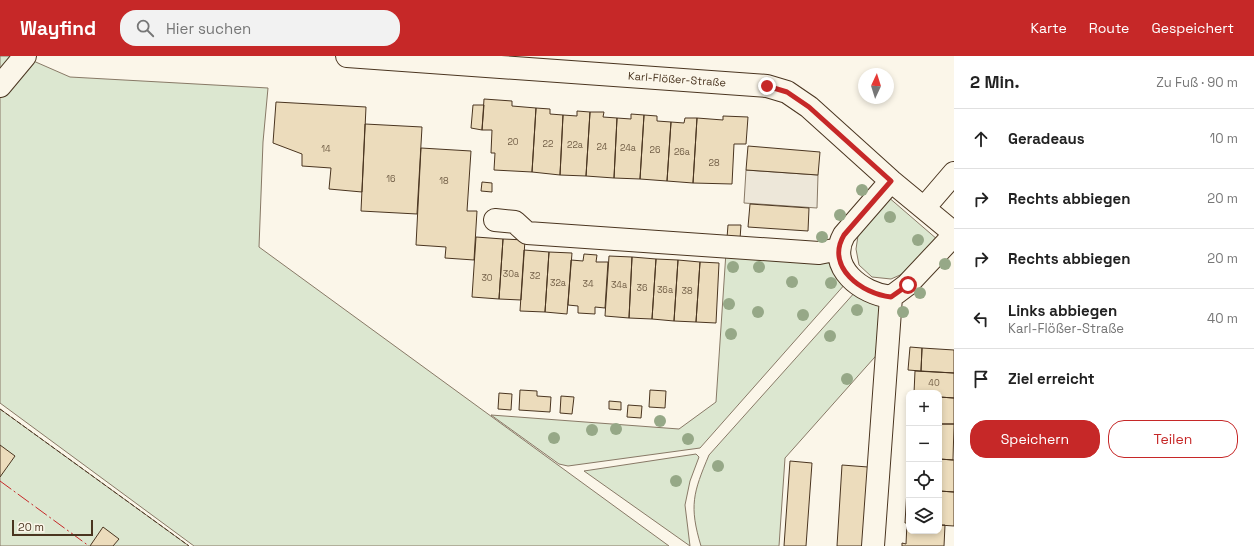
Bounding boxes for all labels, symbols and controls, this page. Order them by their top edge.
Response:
search box [120,10,400,46]
text: Wayfind [20,16,96,41]
icon: search [134,17,156,39]
text: Hier suchen [166,19,251,38]
text: Karte [1031,19,1067,37]
text: Route [1089,19,1129,37]
text: Gespeichert [1151,19,1234,37]
north arrow [858,68,894,104]
street label: Karl-Flößer-Straße [628,69,726,89]
text: 2 Min. [970,71,1019,93]
text: Zu Fuß · 90 m [1156,74,1238,91]
route end [758,77,776,95]
icon: ahead [970,128,992,150]
text: Geradeaus [1008,129,1085,148]
text: 10 m [1210,130,1238,147]
house number: 20 [507,136,519,148]
house number: 22 [543,138,553,150]
house number: 22a [567,139,583,151]
house number: 24 [597,141,608,153]
house number: 24a [620,142,636,154]
house number: 14 [321,143,331,155]
house number: 26 [650,144,661,156]
house number: 26a [674,146,690,158]
house number: 28 [708,157,720,169]
house number: 16 [386,173,396,185]
house number: 18 [439,175,449,187]
icon: right [970,188,992,210]
text: Rechts abbiegen [1008,189,1130,208]
text: 20 m [1207,190,1238,207]
icon: right [970,248,992,270]
text: Rechts abbiegen [1008,249,1130,268]
text: 20 m [1207,250,1238,267]
house number: 30a [503,268,519,280]
house number: 32 [530,270,540,282]
house number: 30 [481,272,493,284]
route start [899,276,917,294]
house number: 32a [550,277,566,289]
house number: 34 [582,278,594,290]
house number: 34a [611,279,627,291]
house number: 36 [637,282,648,294]
house number: 36a [657,284,673,296]
house number: 38 [681,285,693,297]
text: Links abbiegen [1008,301,1117,320]
icon: left [970,308,992,330]
text: 40 m [1207,310,1238,327]
text: Karl-Flößer-Straße [1008,320,1124,337]
icon: arrive [970,368,992,390]
text: Ziel erreicht [1008,369,1095,388]
house number: 40 [928,377,940,389]
map controls [906,390,942,534]
button: + [906,390,942,426]
button: Speichern [970,420,1100,458]
button: Teilen [1108,420,1238,458]
button: − [906,426,942,462]
button: locate [906,462,942,498]
button: layers [906,498,942,534]
scale bar [12,518,93,537]
text: 20 m [18,520,44,534]

